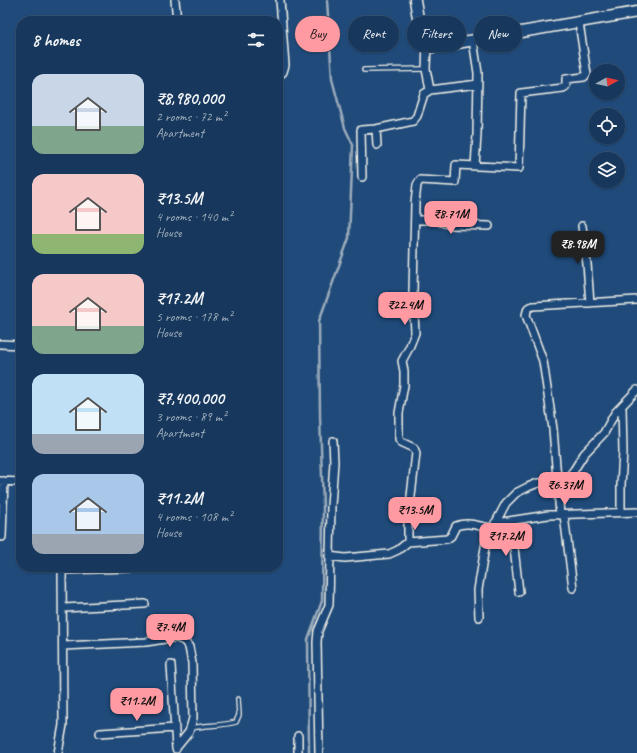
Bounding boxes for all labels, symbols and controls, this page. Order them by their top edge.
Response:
chip: Buy [295,16,340,52]
chip: Rent [348,16,399,52]
chip: Filters [407,16,466,52]
chip: New [474,16,522,52]
icon: filters [245,29,267,51]
text: 8 homes [32,30,80,51]
north arrow [589,64,625,100]
map controls [589,64,625,188]
text: ₹8,980,000 [156,88,224,109]
icon: home [64,90,112,138]
button: locate [589,108,625,144]
text: 2 rooms · 72 m² [156,109,226,125]
text: Apartment [156,125,204,141]
button: layers [589,152,625,188]
text: ₹13.5M [156,188,202,209]
icon: home [64,190,112,238]
pin: ₹8.71M [418,201,484,235]
text: ₹8.71M [433,206,469,222]
text: 4 rooms · 140 m² [156,209,232,225]
text: House [156,225,181,241]
pin: ₹8.98M [545,231,611,265]
text: ₹8.98M [560,236,596,252]
text: ₹17.2M [156,288,202,309]
icon: home [64,290,112,338]
pin: ₹22.4M [372,292,438,326]
text: ₹22.4M [387,297,423,313]
text: 5 rooms · 178 m² [156,309,232,325]
text: House [156,325,181,341]
text: ₹7,400,000 [156,388,224,409]
icon: home [64,390,112,438]
text: 3 rooms · 89 m² [156,409,226,425]
text: Apartment [156,425,204,441]
pin: ₹6.37M [532,472,598,506]
text: ₹6.37M [547,477,583,493]
text: ₹11.2M [156,488,202,509]
icon: home [64,490,112,538]
pin: ₹13.5M [382,497,448,531]
text: ₹13.5M [397,502,433,518]
text: 4 rooms · 108 m² [156,509,232,525]
pin: ₹17.2M [473,523,539,557]
text: House [156,525,181,541]
text: ₹17.2M [488,528,524,544]
pin: ₹7.4M [142,614,198,648]
text: ₹7.4M [155,619,185,635]
pin: ₹11.2M [104,688,170,722]
text: ₹11.2M [119,693,155,709]

